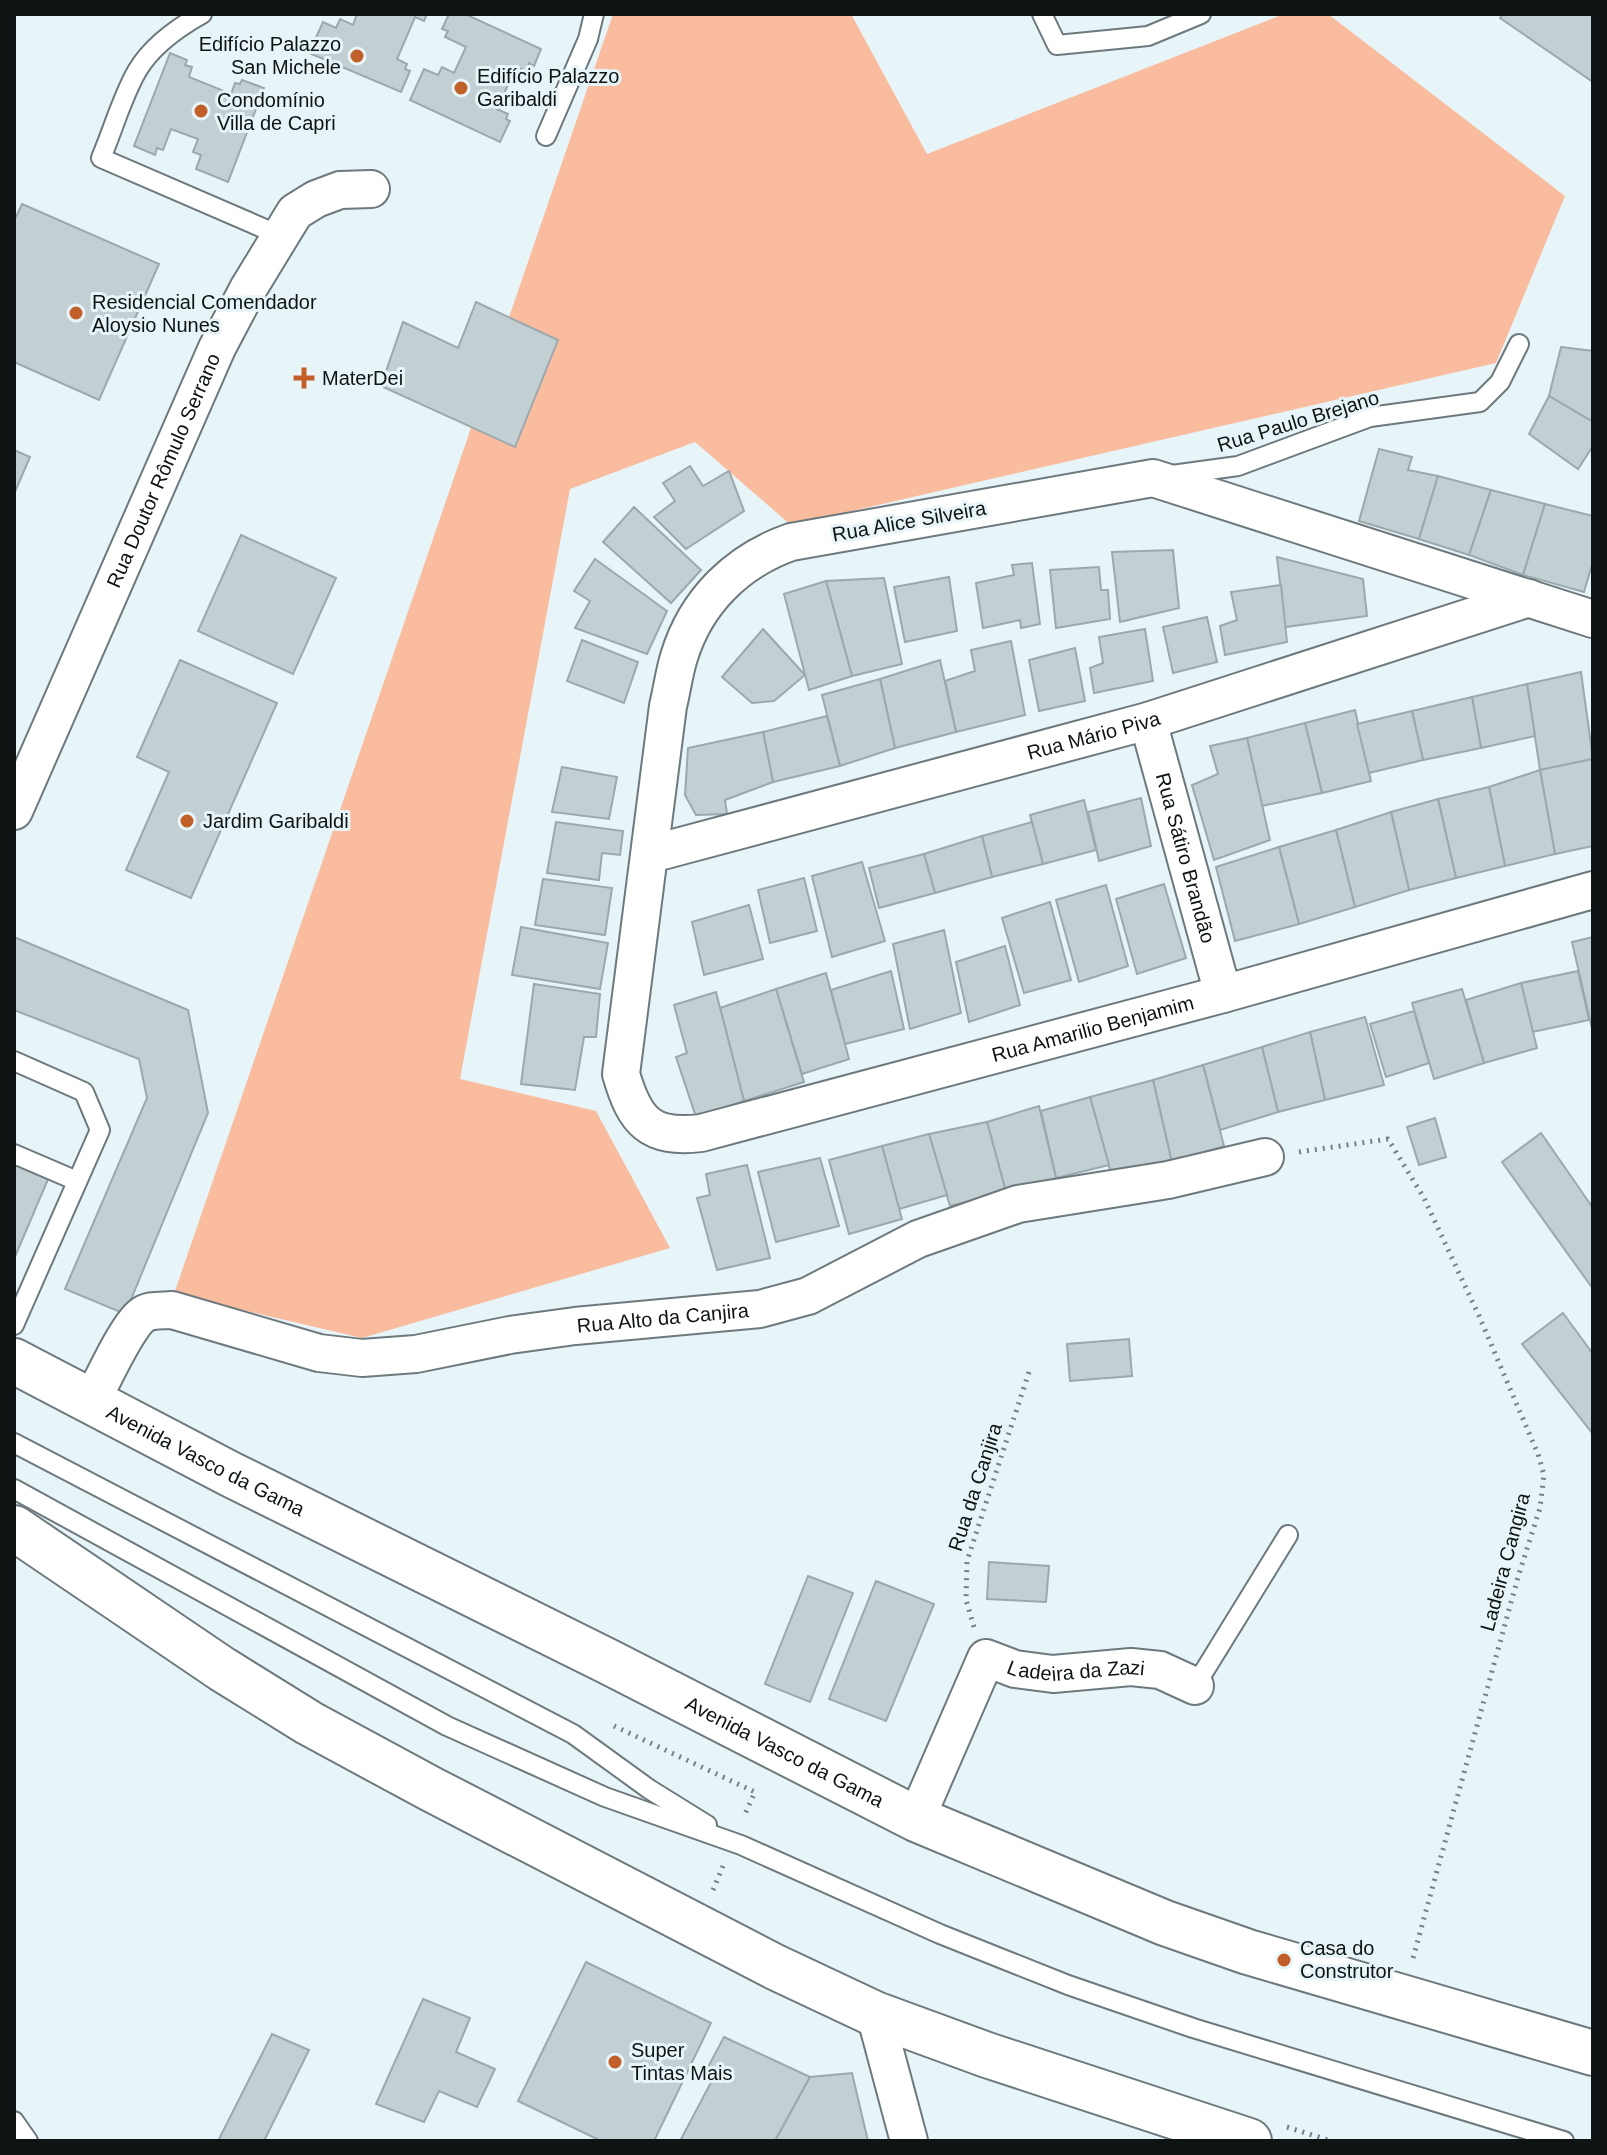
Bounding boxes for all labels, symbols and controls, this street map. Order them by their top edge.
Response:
place label: Edifício Palazzo San Michele [199,33,341,78]
marker: Edifício Palazzo San Michele [348,47,366,65]
place label: Edifício Palazzo Garibaldi [477,65,619,110]
marker: Edifício Palazzo Garibaldi [452,79,470,97]
place label: Condomínio Villa de Capri [217,89,336,134]
marker: Condomínio Villa de Capri [192,102,210,120]
place label: Residencial Comendador Aloysio Nunes [92,291,317,336]
marker: Residencial Comendador Aloysio Nunes [67,304,85,322]
street label: Rua Doutor Rômulo Serrano [102,350,224,591]
marker: MaterDei [293,367,315,389]
place label: MaterDei [322,367,403,389]
street label: Rua Paulo Brejano [1215,386,1381,456]
street label: Rua Alice Silveira [830,497,988,545]
street label: Rua Mário Piva [1025,707,1164,764]
street label: Rua Sátiro Brandão [1152,770,1220,946]
place label: Jardim Garibaldi [203,810,349,832]
marker: Jardim Garibaldi [178,812,196,830]
street label: Rua Amarilio Benjamim [989,991,1196,1066]
street label: Rua Alto da Canjira [576,1299,751,1337]
street label: Avenida Vasco da Gama [103,1401,309,1521]
street label: Rua da Canjira [944,1419,1006,1554]
street label: Ladeira Cangira [1476,1490,1534,1634]
street label: Ladeira da Zazi [1004,1656,1146,1685]
street label: Avenida Vasco da Gama [682,1692,888,1812]
place label: Casa do Construtor [1300,1937,1394,1982]
marker: Casa do Construtor [1275,1951,1293,1969]
place label: Super Tintas Mais [631,2039,733,2084]
marker: Super Tintas Mais [606,2053,624,2071]

